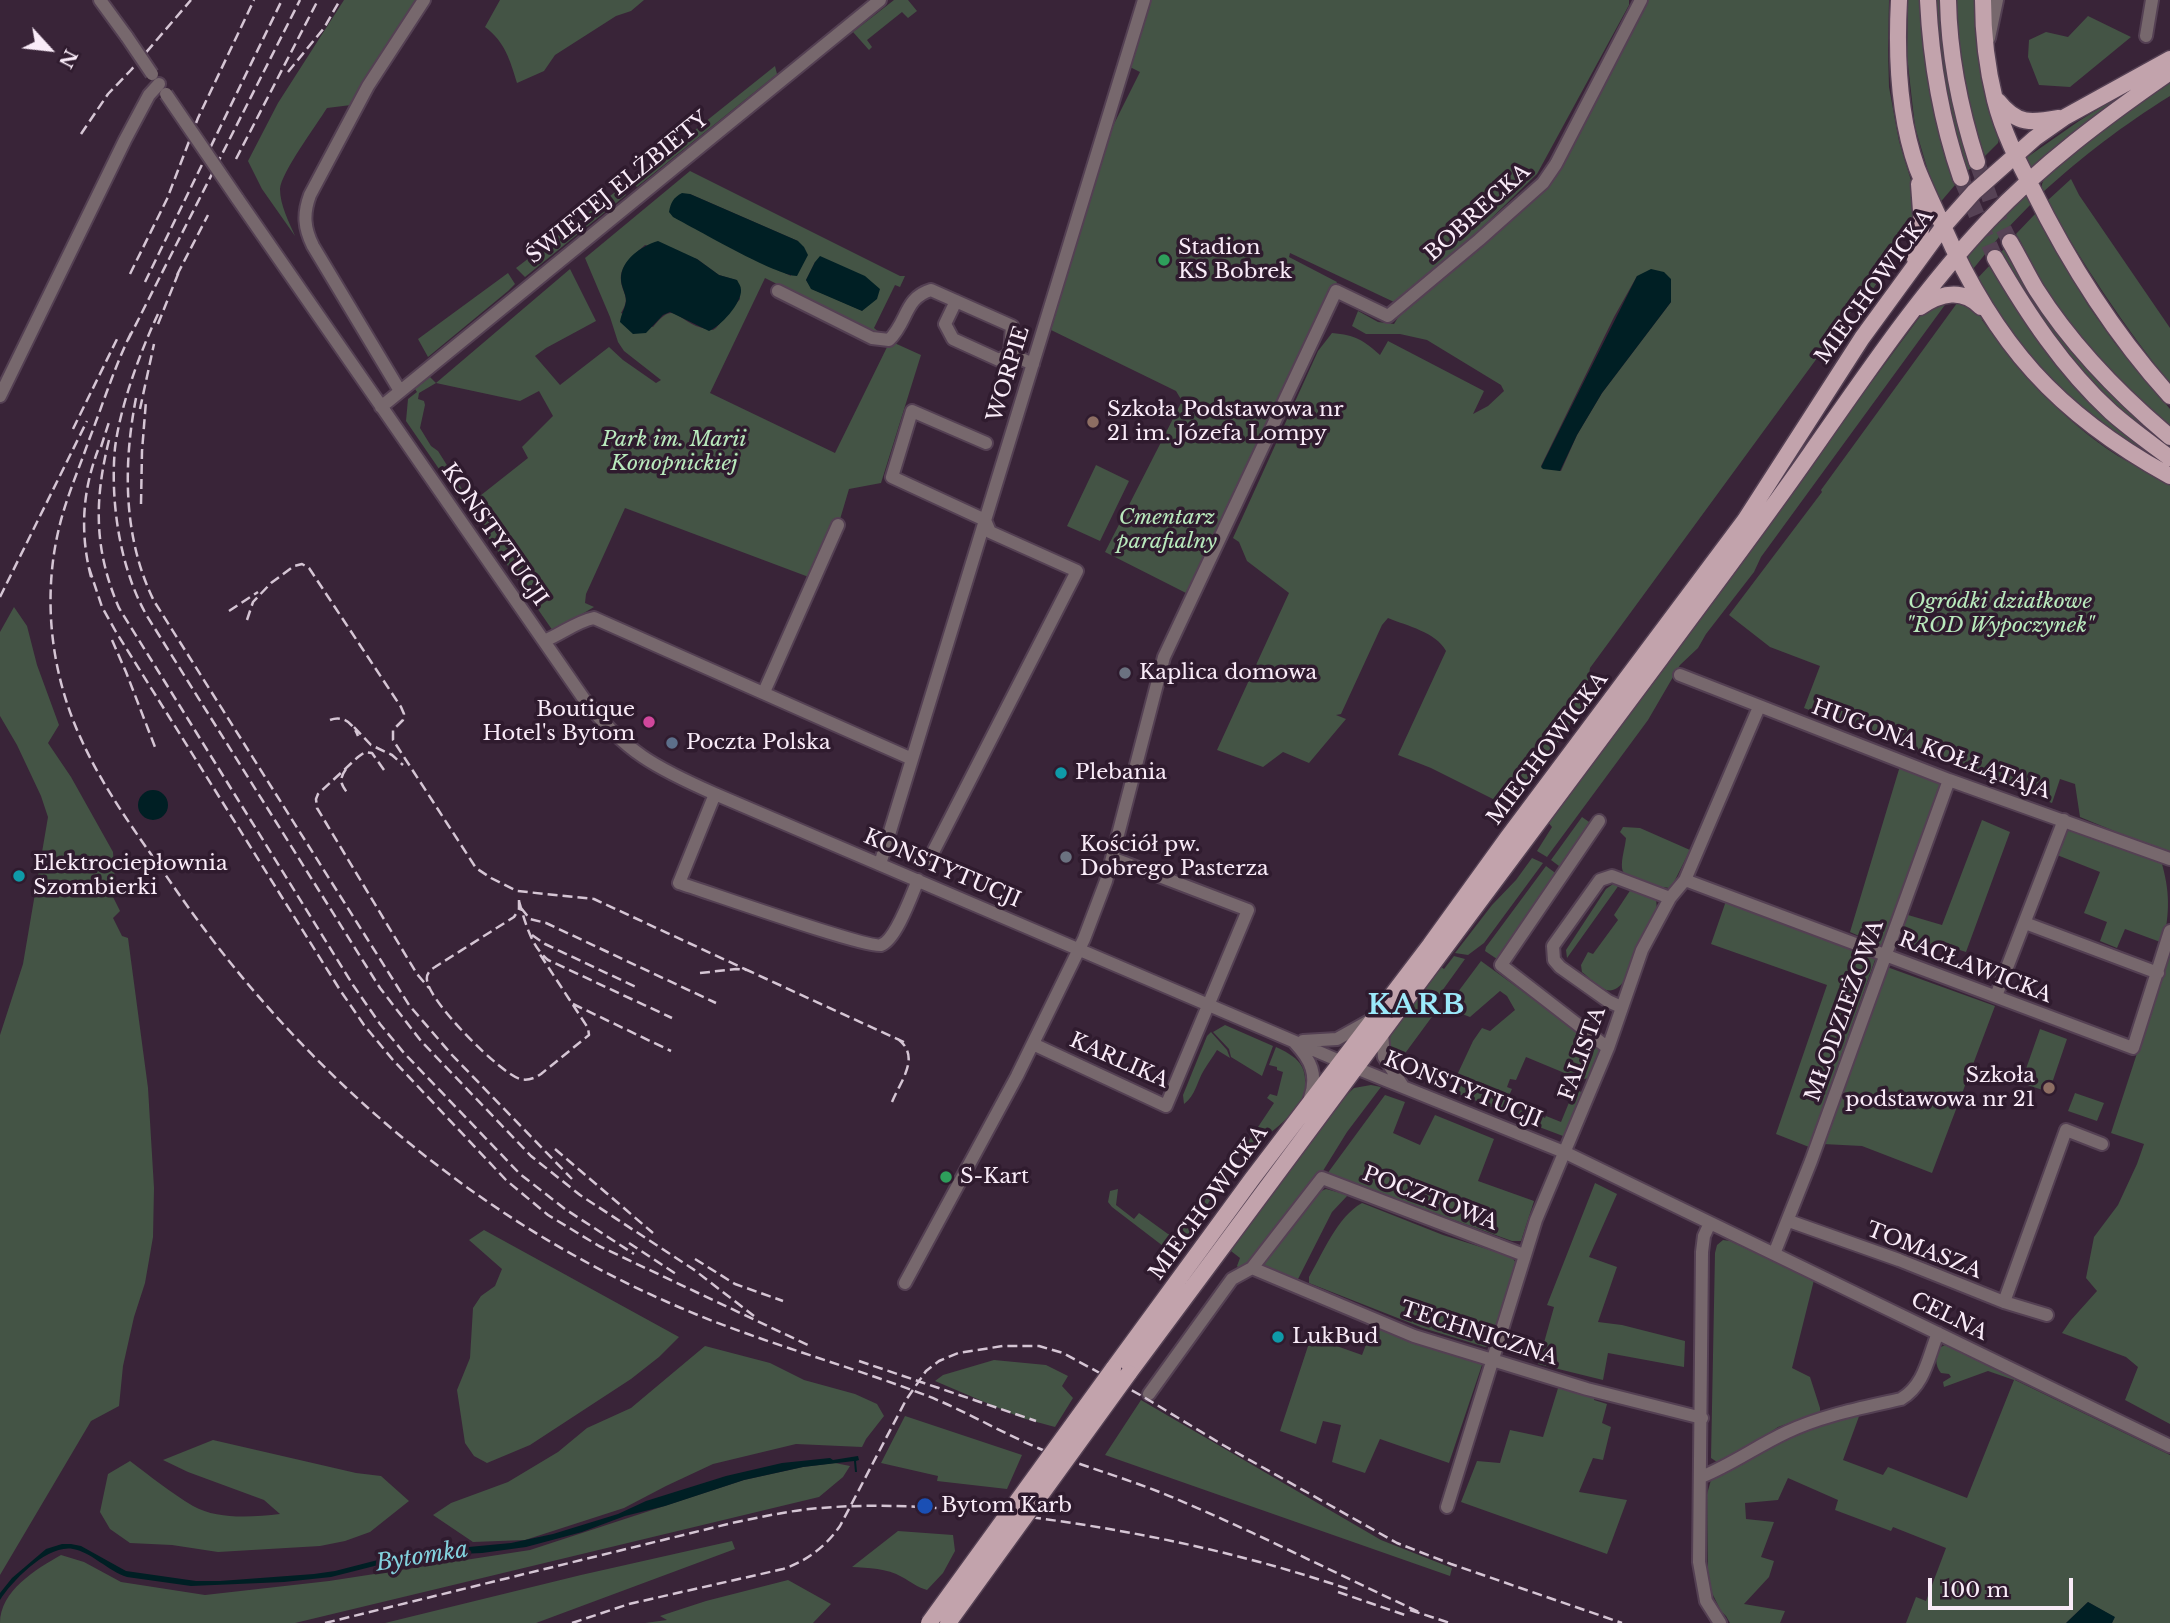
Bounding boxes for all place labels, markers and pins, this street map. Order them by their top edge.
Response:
place label: Stadion KS Bobrek [1178,235,1292,285]
marker: Stadion KS Bobrek [1156,252,1172,268]
place label: Szkoła Podstawowa nr 21 im. Józefa Lompy [1107,397,1344,447]
marker: Szkoła Podstawowa nr 21 im. Józefa Lompy [1085,414,1101,430]
place label: Kaplica domowa [1139,660,1317,686]
marker: Kaplica domowa [1117,665,1133,681]
place label: Boutique Hotel's Bytom [483,697,635,747]
marker: Boutique Hotel's Bytom [641,714,657,730]
place label: Poczta Polska [686,730,831,756]
marker: Poczta Polska [664,735,680,751]
place label: Plebania [1075,760,1167,786]
marker: Plebania [1053,765,1069,781]
place label: Kościół pw. Dobrego Pasterza [1080,832,1269,882]
marker: Kościół pw. Dobrego Pasterza [1058,849,1074,865]
place label: Elektrociepłownia Szombierki [33,851,228,901]
marker: Elektrociepłownia Szombierki [11,868,27,884]
place label: Szkoła podstawowa nr 21 [1845,1063,2035,1113]
marker: Szkoła podstawowa nr 21 [2041,1080,2057,1096]
place label: S-Kart [960,1164,1029,1190]
marker: S-Kart [938,1169,954,1185]
place label: LukBud [1292,1324,1379,1350]
marker: LukBud [1270,1329,1286,1345]
place label: Bytom Karb [941,1493,1072,1519]
marker: Bytom Karb [915,1496,935,1516]

